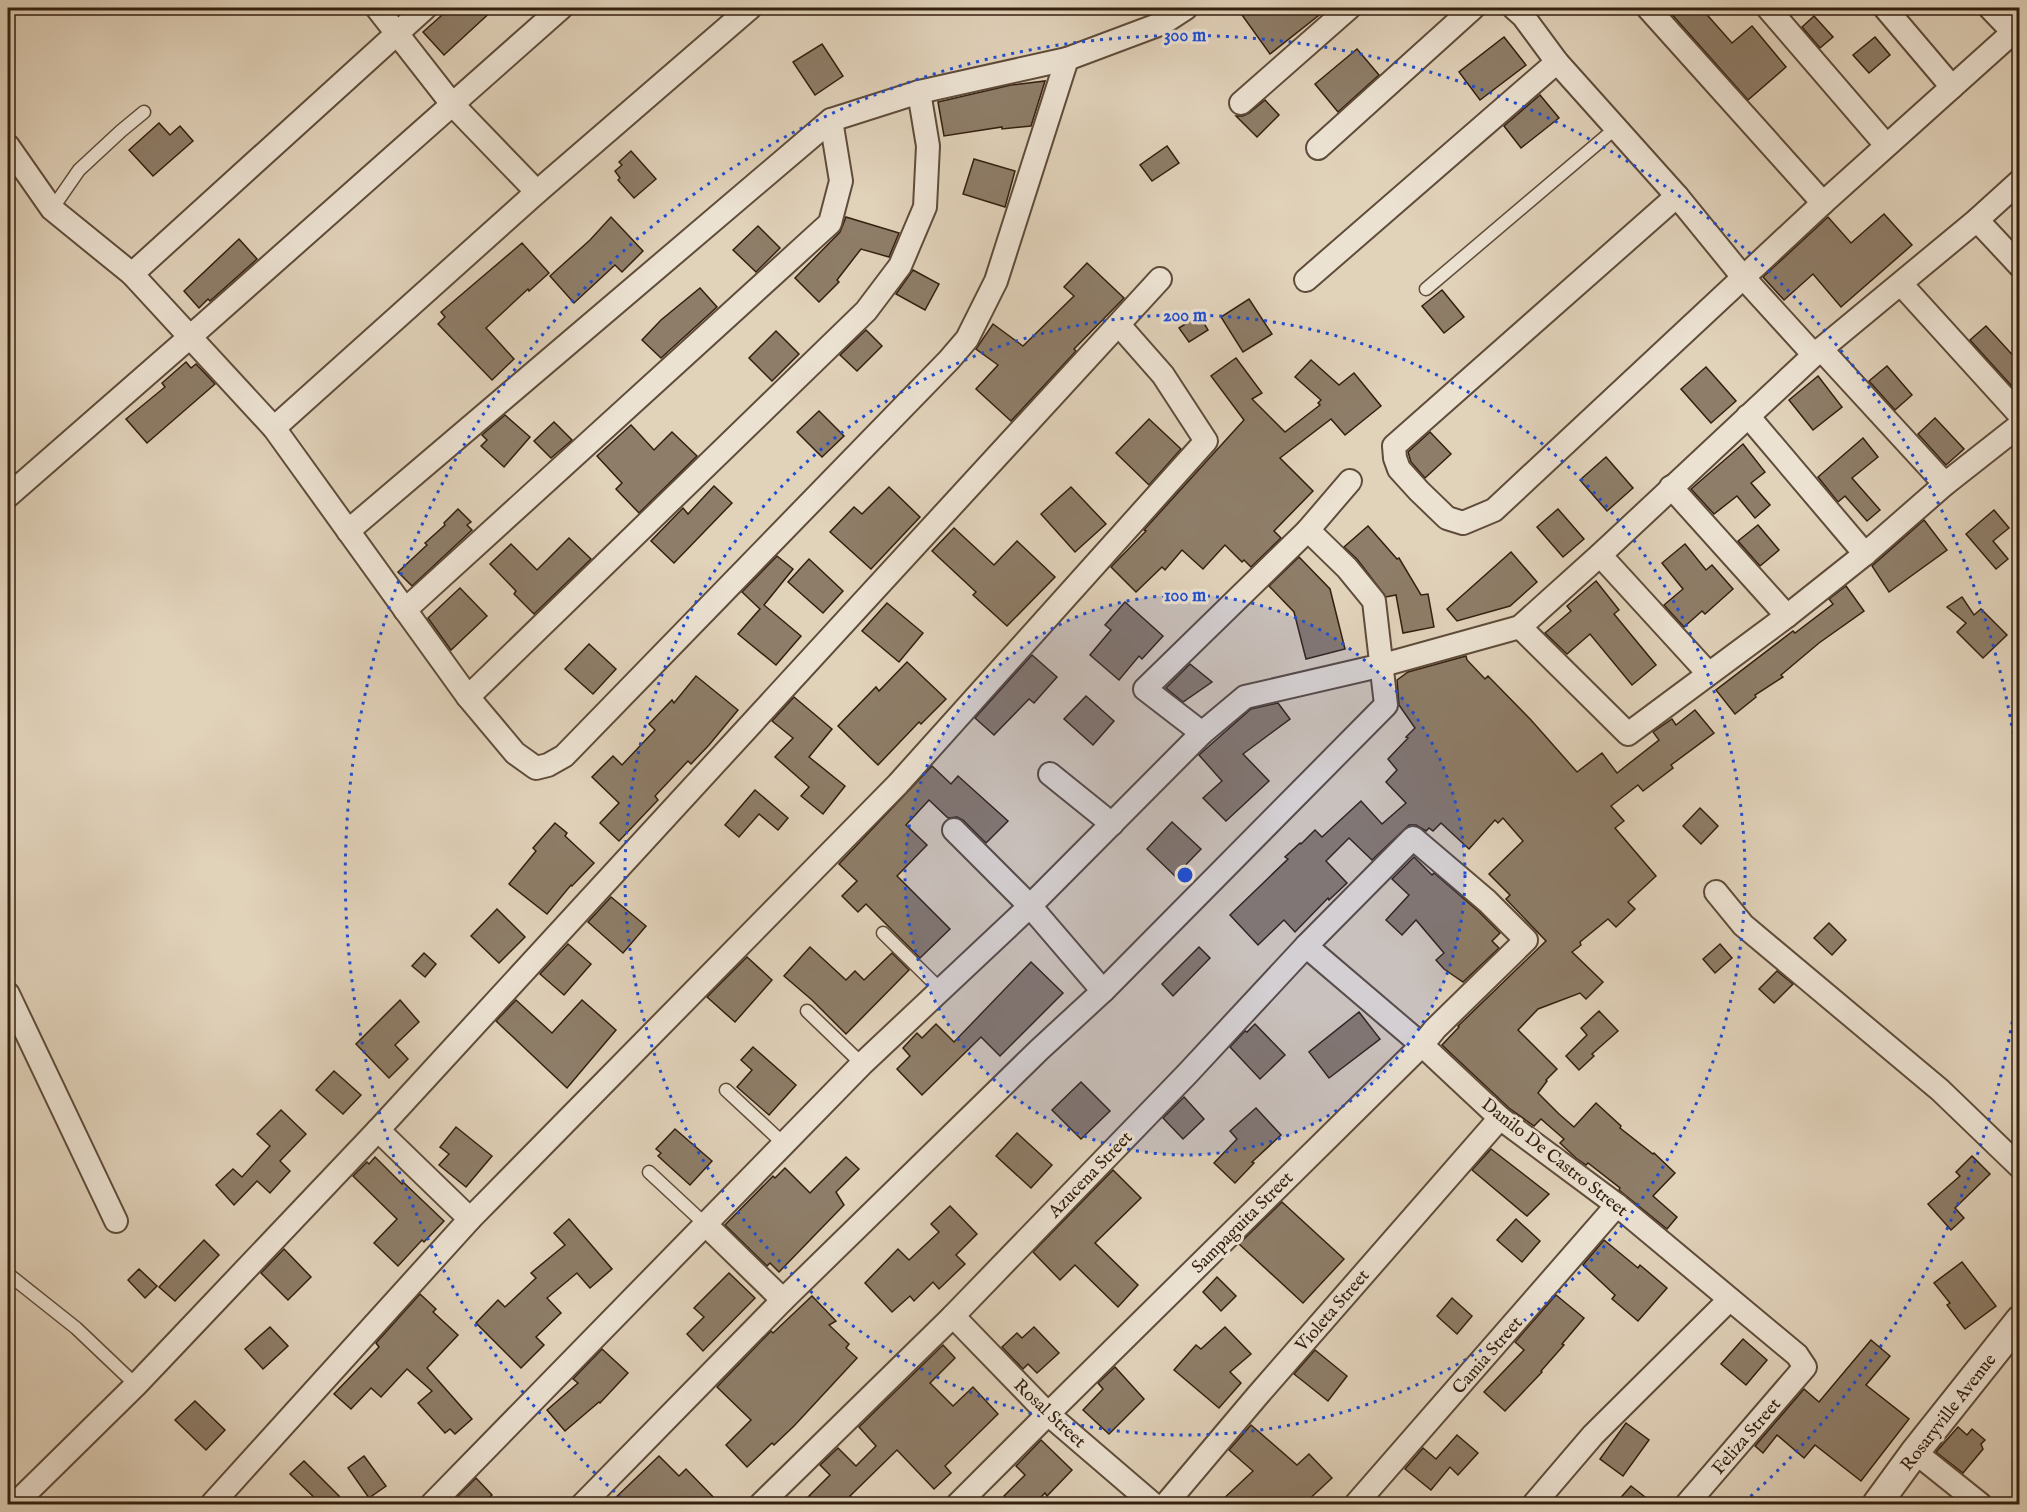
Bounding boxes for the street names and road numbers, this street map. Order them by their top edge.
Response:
street label: Danilo De Castro Street [1476,1094,1632,1223]
street label: Azucena Street [1043,1127,1138,1224]
street label: Sampaguita Street [1187,1167,1299,1279]
street label: Violeta Street [1290,1265,1375,1358]
street label: Camia Street [1448,1312,1528,1400]
street label: Rosaryville Avenue [1896,1350,2002,1476]
street label: Rosal Street [1008,1375,1090,1454]
street label: Feliza Street [1708,1394,1787,1480]

